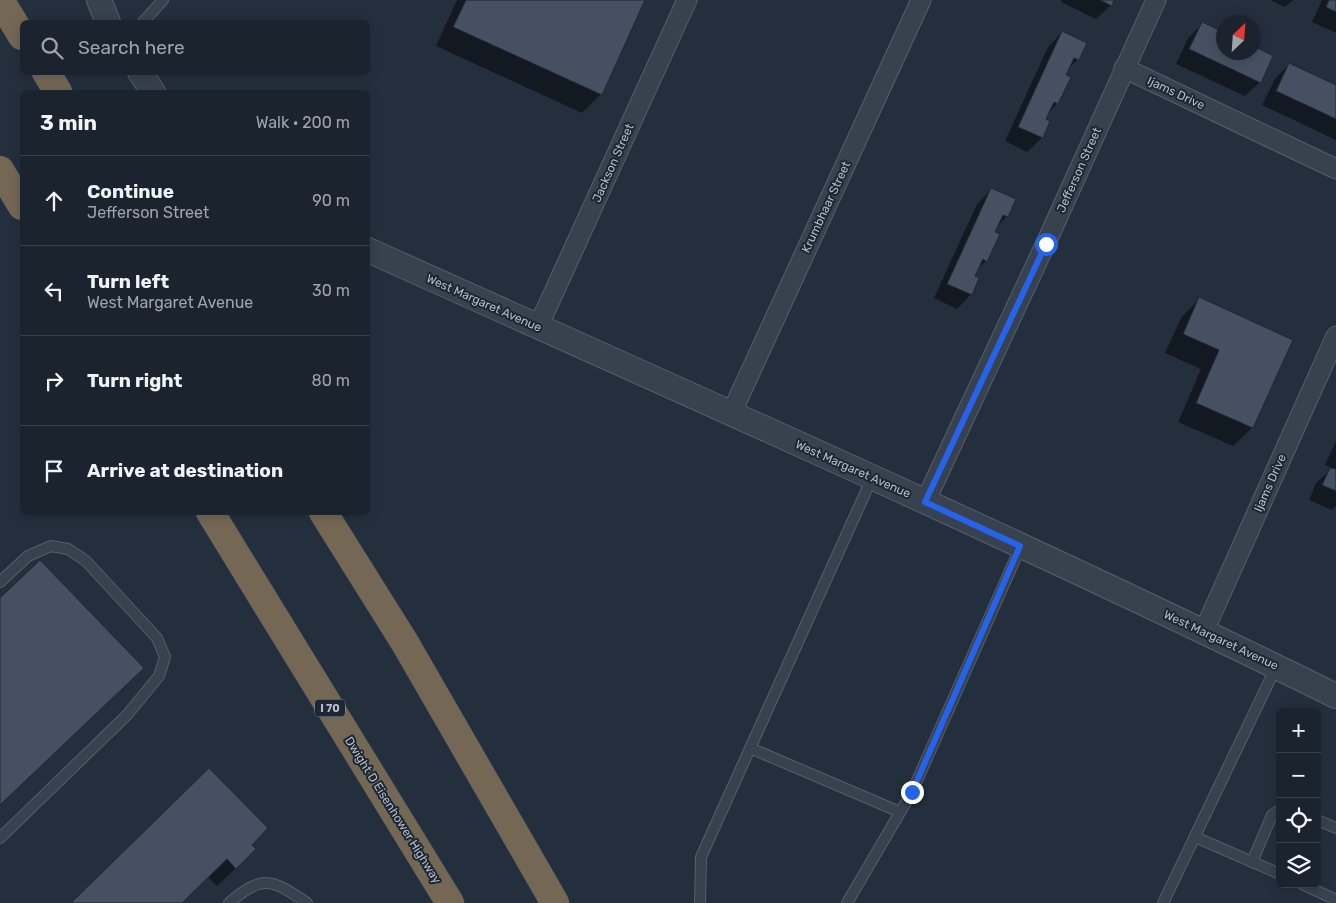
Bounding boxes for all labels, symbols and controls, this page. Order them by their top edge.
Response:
north arrow [1216,15,1261,60]
search box [20,20,370,75]
icon: search [38,34,66,62]
text: Search here [78,36,185,59]
street label: Ijams Drive [1145,74,1207,112]
text: 3 min [40,110,97,135]
text: Walk · 200 m [256,113,350,132]
street label: Jackson Street [589,121,637,205]
street label: Jefferson Street [1054,125,1104,215]
street label: Krumbhaar Street [799,159,853,255]
text: Continue [87,180,174,203]
icon: ahead [40,187,68,215]
text: 90 m [312,191,350,210]
text: Jefferson Street [87,203,209,222]
route start [1035,233,1058,256]
text: Turn left [87,270,169,293]
street label: West Margaret Avenue [424,271,544,335]
icon: left [40,277,68,305]
text: 30 m [312,281,350,300]
text: West Margaret Avenue [87,293,253,312]
icon: right [40,367,68,395]
text: Turn right [87,369,182,392]
text: 80 m [312,371,350,390]
street label: West Margaret Avenue [793,437,913,501]
street label: Ijams Drive [1251,452,1289,514]
icon: arrive [40,457,68,485]
text: Arrive at destination [87,459,283,482]
street label: West Margaret Avenue [1162,607,1281,673]
road number: I 70 [315,700,345,716]
map controls [1276,708,1321,888]
button: + [1276,708,1321,753]
street label: Dwight D Eisenhower Highway [342,734,444,886]
button: − [1276,753,1321,798]
route end [901,781,924,804]
button: locate [1276,798,1321,843]
button: layers [1276,843,1321,888]

